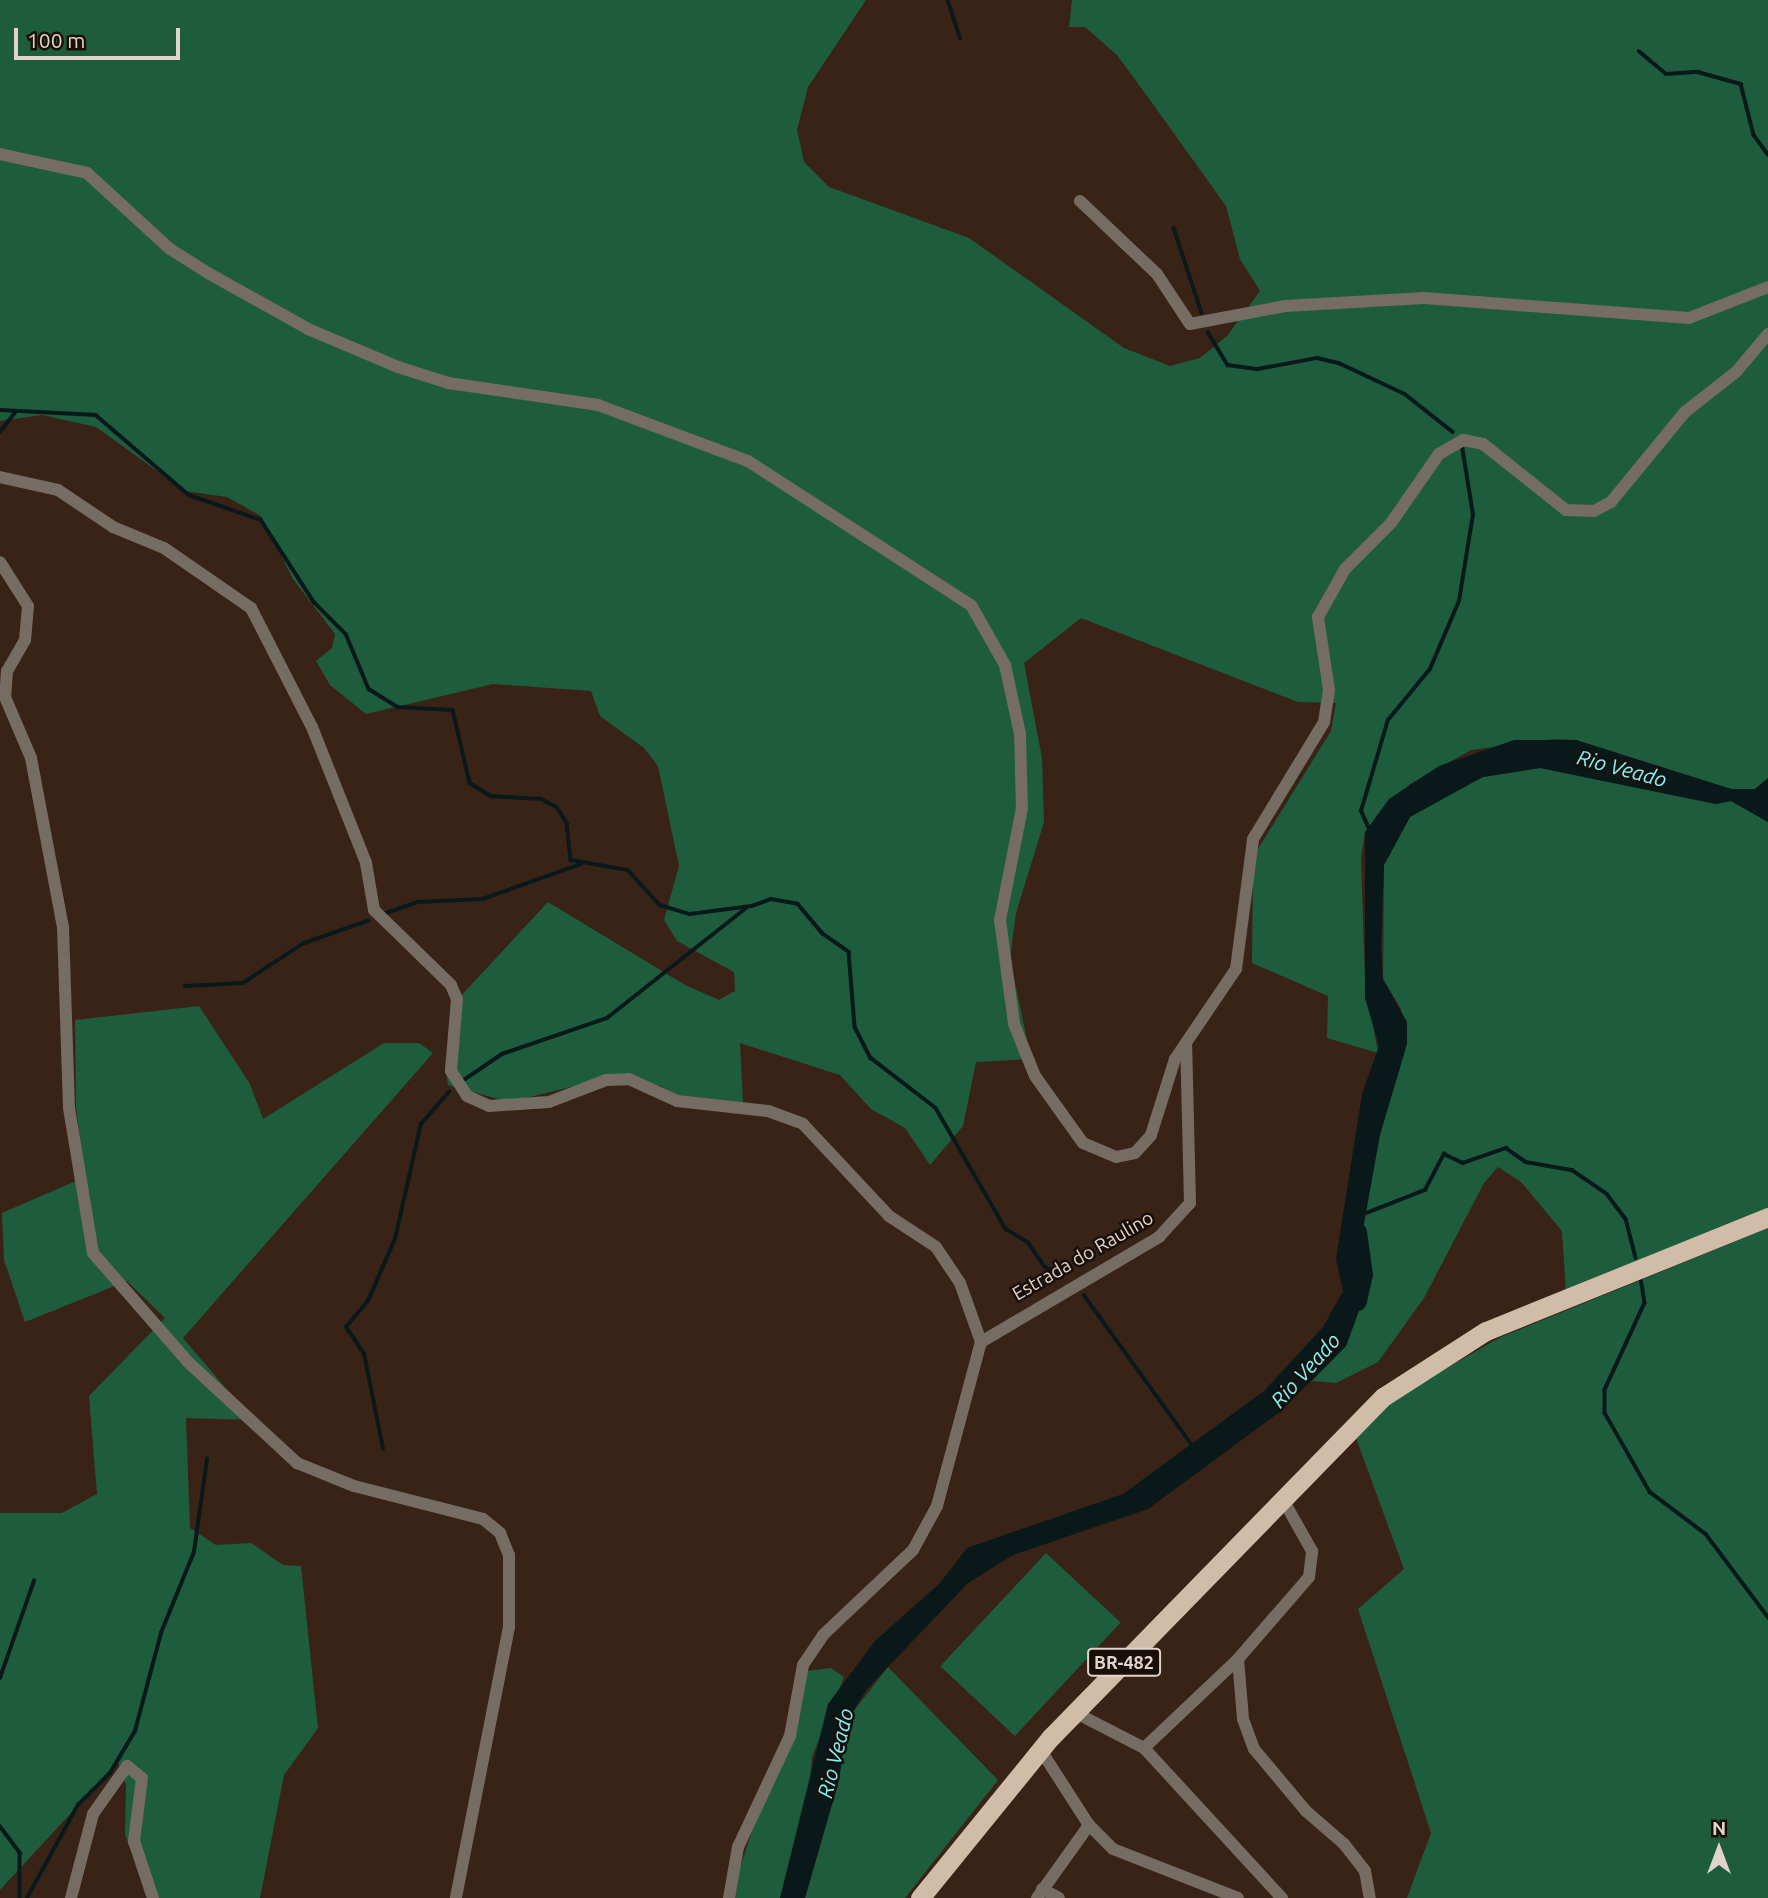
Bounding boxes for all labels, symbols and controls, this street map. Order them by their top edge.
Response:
scale bar [18,14,184,58]
text: 100 m [27,28,85,52]
water label: Rio Veado [1575,744,1669,792]
street label: Estrada do Raulino [1008,1206,1158,1306]
water label: Rio Veado [1265,1328,1345,1412]
road number: BR-482 [1086,1647,1162,1676]
water label: Rio Veado [812,1706,858,1800]
north arrow [1684,1814,1754,1884]
text: N [1712,1817,1726,1839]

